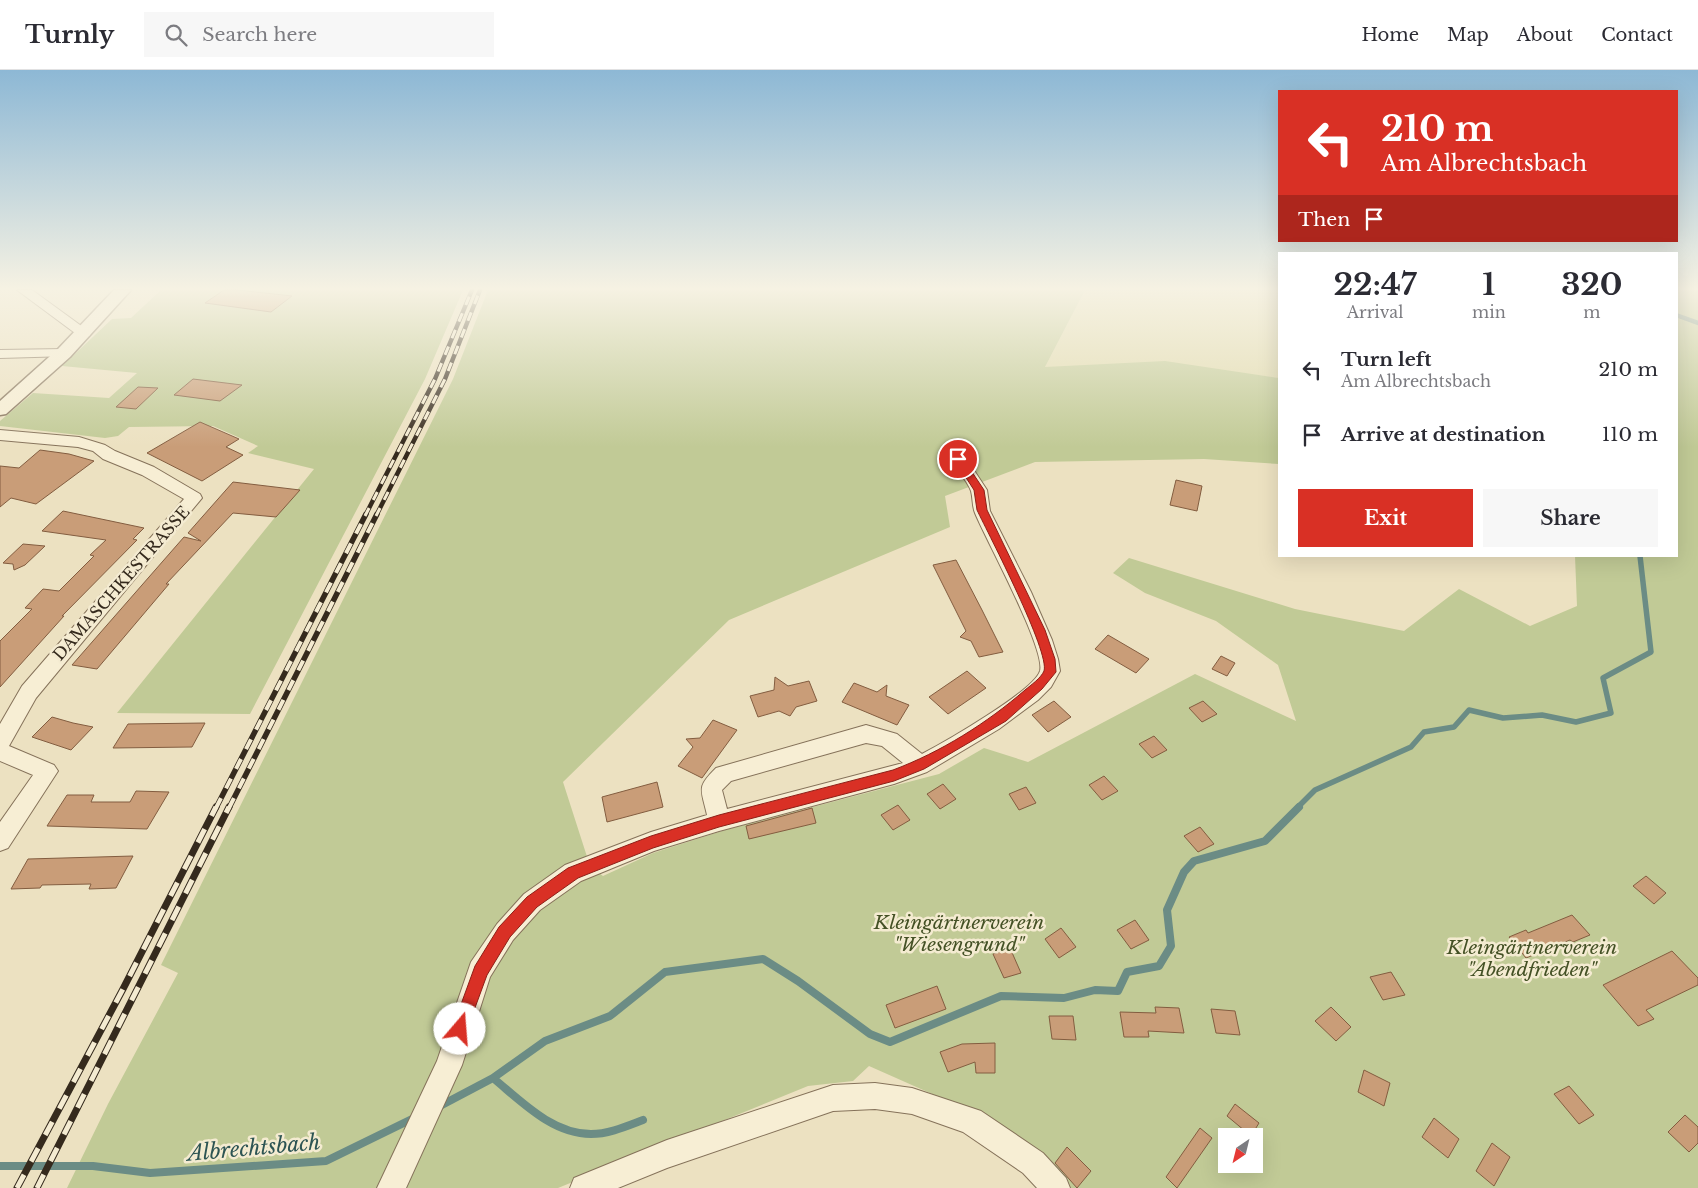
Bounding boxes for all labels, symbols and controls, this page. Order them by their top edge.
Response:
search box [144,12,494,57]
text: Turnly [25,20,114,49]
icon: search [162,21,190,49]
text: Search here [202,23,317,46]
text: Home [1361,24,1419,46]
text: Map [1447,24,1489,46]
text: About [1517,24,1573,46]
text: Contact [1601,24,1673,46]
text: 210 m [1381,107,1494,150]
icon: left [1298,110,1363,175]
text: Am Albrechtsbach [1381,150,1587,177]
icon: arrive [1360,205,1388,233]
text: Then [1298,208,1350,231]
text: 22:47 [1334,266,1417,303]
text: 1 [1482,266,1495,303]
text: 320 [1561,266,1622,303]
text: Arrival [1347,302,1403,322]
text: min [1472,302,1506,322]
text: m [1583,302,1600,322]
text: Turn left [1341,348,1432,371]
icon: left [1298,356,1326,384]
text: 210 m [1598,358,1658,381]
text: Am Albrechtsbach [1341,371,1491,391]
icon: arrive [1298,421,1326,449]
text: Arrive at destination [1341,423,1545,446]
text: 110 m [1602,423,1658,446]
pin [937,438,979,480]
icon: arrive [944,445,972,473]
button: Exit [1298,489,1473,547]
button: Share [1483,489,1658,547]
street label: DAMASCHKESTRASSE [48,502,194,664]
park label: Kleingärtnerverein "Wiesengrund" [873,911,1044,956]
park label: Kleingärtnerverein "Abendfrieden" [1446,936,1617,981]
position arrow [433,1002,485,1054]
north arrow [1218,1128,1262,1172]
map controls [1218,1128,1263,1173]
water label: Albrechtsbach [183,1129,322,1167]

